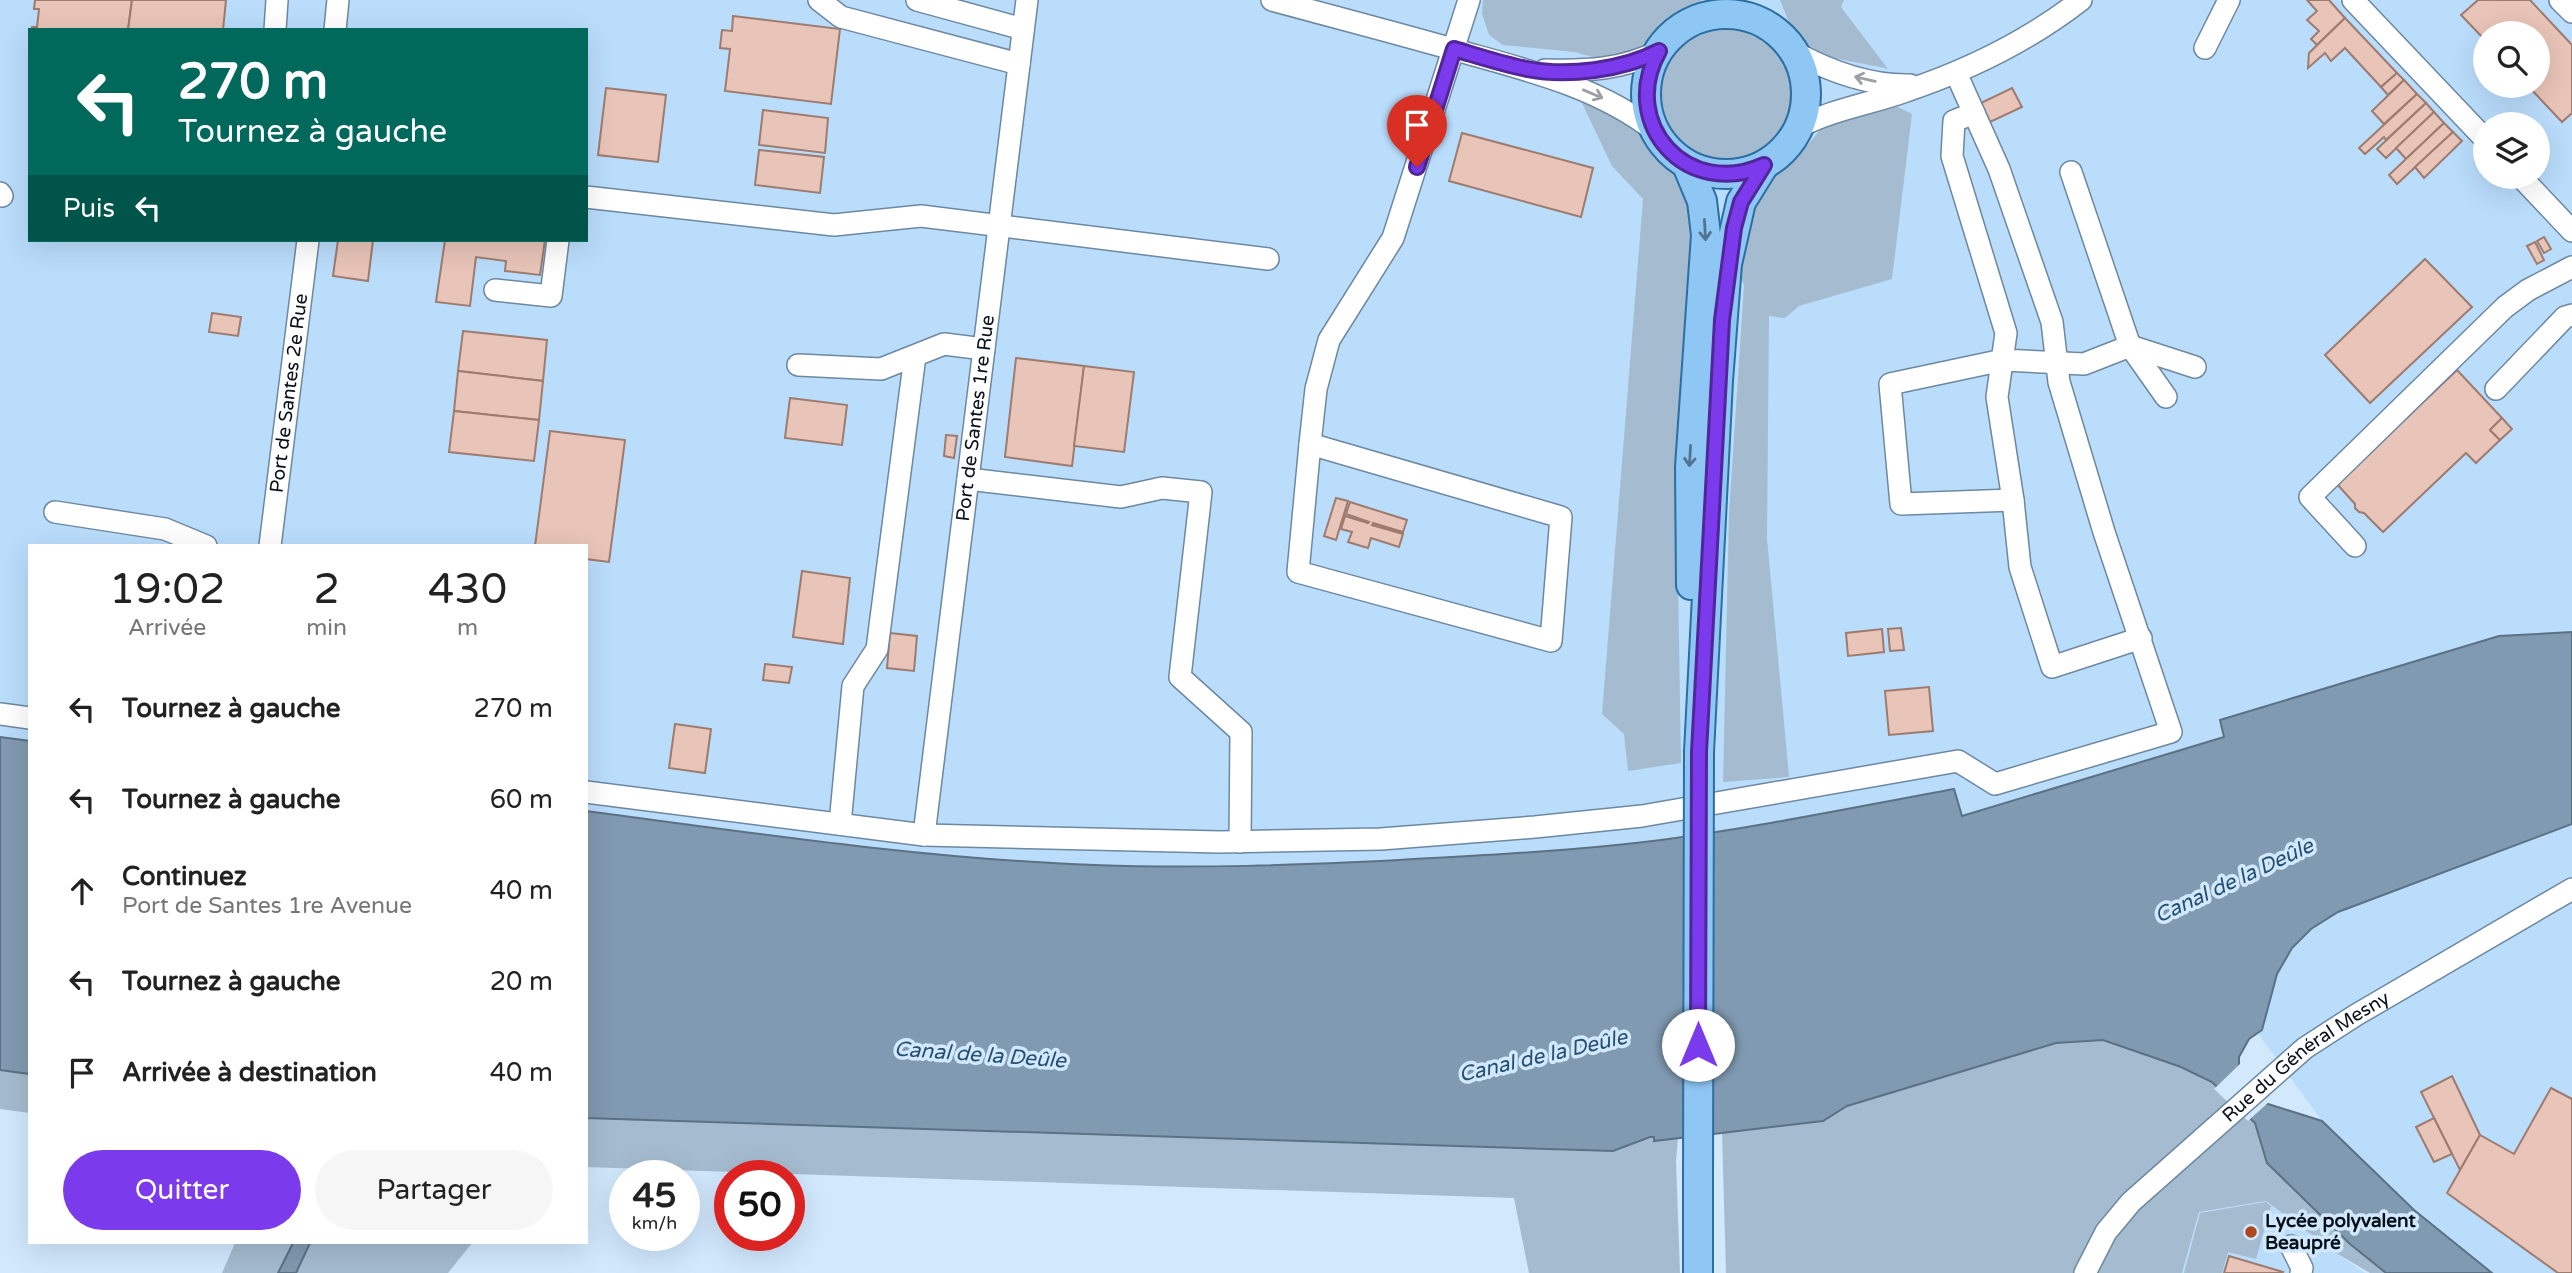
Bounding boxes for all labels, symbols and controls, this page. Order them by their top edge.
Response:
map controls [2473,21,2550,189]
button: search [2473,21,2550,98]
text: 270 m [178,53,328,112]
icon: left [63,56,154,147]
one-way arrow [1854,72,1877,86]
one-way arrow [1581,89,1603,102]
pin [1387,95,1447,167]
icon: arrive [1398,106,1436,144]
button: layers [2473,112,2550,189]
text: Tournez à gauche [178,113,447,151]
icon: left [129,189,167,227]
text: Puis [63,193,115,224]
one-way arrow [1699,218,1712,241]
street label: Port de Santes 2e Rue [266,292,312,494]
street label: Port de Santes 1re Rue [952,314,999,523]
one-way arrow [1684,445,1697,468]
text: 19:02 [109,564,225,615]
text: 2 [313,564,340,615]
text: 430 [428,564,507,615]
text: Arrivée [128,614,206,642]
text: min [306,614,347,642]
text: m [457,614,478,642]
icon: left [63,690,101,728]
text: Tournez à gauche [122,693,341,724]
text: 270 m [473,693,553,724]
icon: left [63,781,101,819]
text: Tournez à gauche [122,784,341,815]
text: 60 m [490,784,553,815]
water label: Canal de la Deûle [2151,833,2318,929]
text: Continuez [122,861,247,892]
icon: ahead [63,872,101,910]
text: 40 m [490,875,553,906]
text: Port de Santes 1re Avenue [122,892,412,920]
icon: left [63,963,101,1001]
text: Tournez à gauche [122,966,341,997]
text: 20 m [490,966,553,997]
street label: Rue du Général Mesny [2218,987,2393,1127]
position arrow [1661,1008,1735,1082]
water label: Canal de la Deûle [1456,1024,1631,1088]
water label: Canal de la Deûle [893,1037,1068,1074]
icon: arrive [63,1054,101,1092]
text: Arrivée à destination [122,1057,377,1088]
text: 40 m [490,1057,553,1088]
button: Quitter [63,1150,301,1230]
button: Partager [315,1150,553,1230]
speed limit sign: 50 [714,1160,805,1251]
text: 45 [633,1175,676,1217]
place label: Lycée polyvalent Beaupré [2265,1210,2416,1255]
text: km/h [632,1212,677,1234]
marker: Lycée polyvalent Beaupré [2243,1224,2259,1240]

